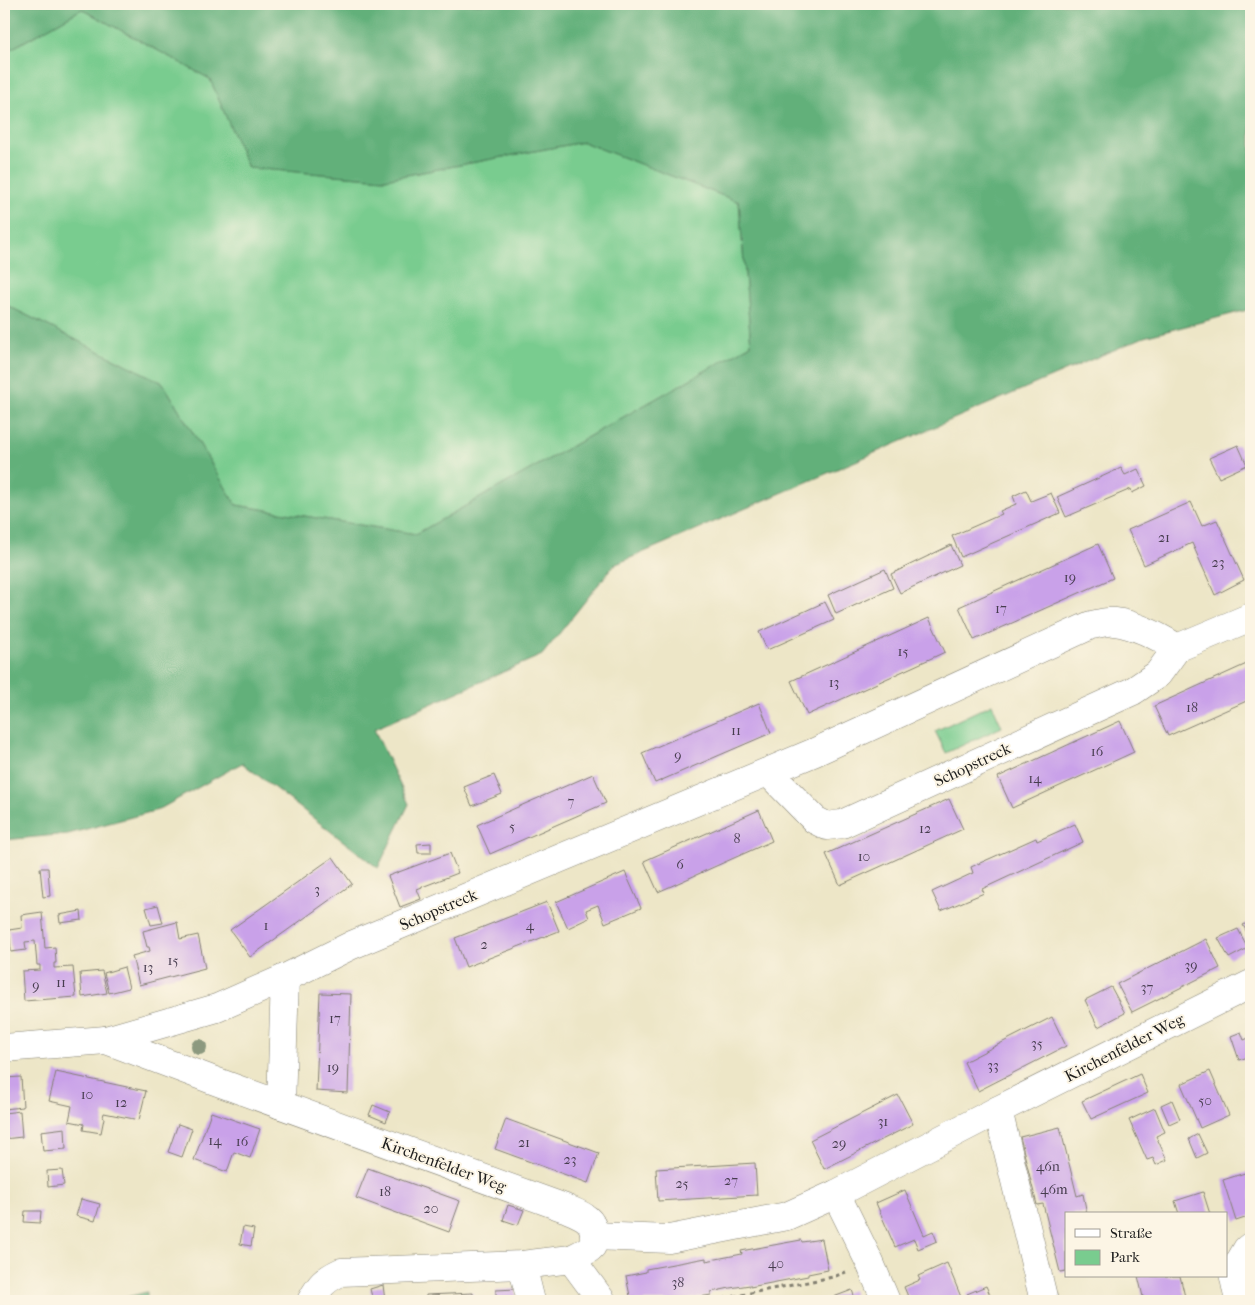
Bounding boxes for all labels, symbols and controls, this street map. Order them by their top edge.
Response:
house number: 21 [1158,529,1170,546]
house number: 23 [1212,554,1224,571]
house number: 19 [1064,569,1076,586]
house number: 17 [995,600,1007,617]
house number: 15 [898,643,909,660]
house number: 13 [829,674,839,691]
house number: 18 [1186,699,1198,716]
house number: 11 [731,722,741,739]
street label: Schopstreck [931,738,1014,790]
house number: 16 [1091,743,1104,760]
house number: 9 [674,747,682,764]
house number: 14 [1028,770,1042,787]
house number: 7 [568,793,575,810]
house number: 5 [509,818,515,835]
house number: 12 [919,820,931,837]
house number: 8 [733,830,741,847]
house number: 10 [858,848,870,865]
house number: 6 [676,856,684,873]
house number: 3 [314,881,320,898]
street label: Schopstreck [397,884,481,934]
house number: 1 [264,917,269,934]
house number: 4 [526,917,535,934]
house number: 2 [480,936,488,953]
house number: 15 [168,952,179,969]
house number: 39 [1184,957,1198,974]
house number: 13 [143,959,153,976]
house number: 11 [56,974,66,991]
house number: 9 [32,977,40,994]
house number: 37 [1141,979,1153,996]
street label: Kirchenfelder Weg [1061,1009,1187,1086]
house number: 17 [329,1010,341,1027]
house number: 35 [1031,1035,1043,1052]
house number: 33 [987,1057,999,1074]
house number: 19 [327,1059,339,1076]
house number: 10 [81,1086,93,1103]
house number: 50 [1198,1092,1212,1109]
house number: 12 [115,1094,127,1111]
house number: 31 [878,1113,888,1130]
house number: 14 [208,1132,222,1149]
house number: 16 [236,1133,249,1150]
street label: Kirchenfelder Weg [379,1133,509,1196]
house number: 21 [518,1134,530,1151]
house number: 29 [832,1135,846,1152]
house number: 23 [564,1151,576,1168]
house number: 46n [1036,1158,1060,1175]
house number: 27 [724,1172,738,1189]
house number: 25 [675,1175,689,1192]
house number: 46m [1040,1181,1068,1198]
house number: 18 [379,1183,391,1200]
house number: 20 [424,1200,438,1217]
legend [1065,1212,1228,1278]
text: Straße [1110,1224,1153,1242]
text: Park [1110,1248,1140,1266]
house number: 40 [768,1255,784,1272]
house number: 38 [672,1274,684,1291]

